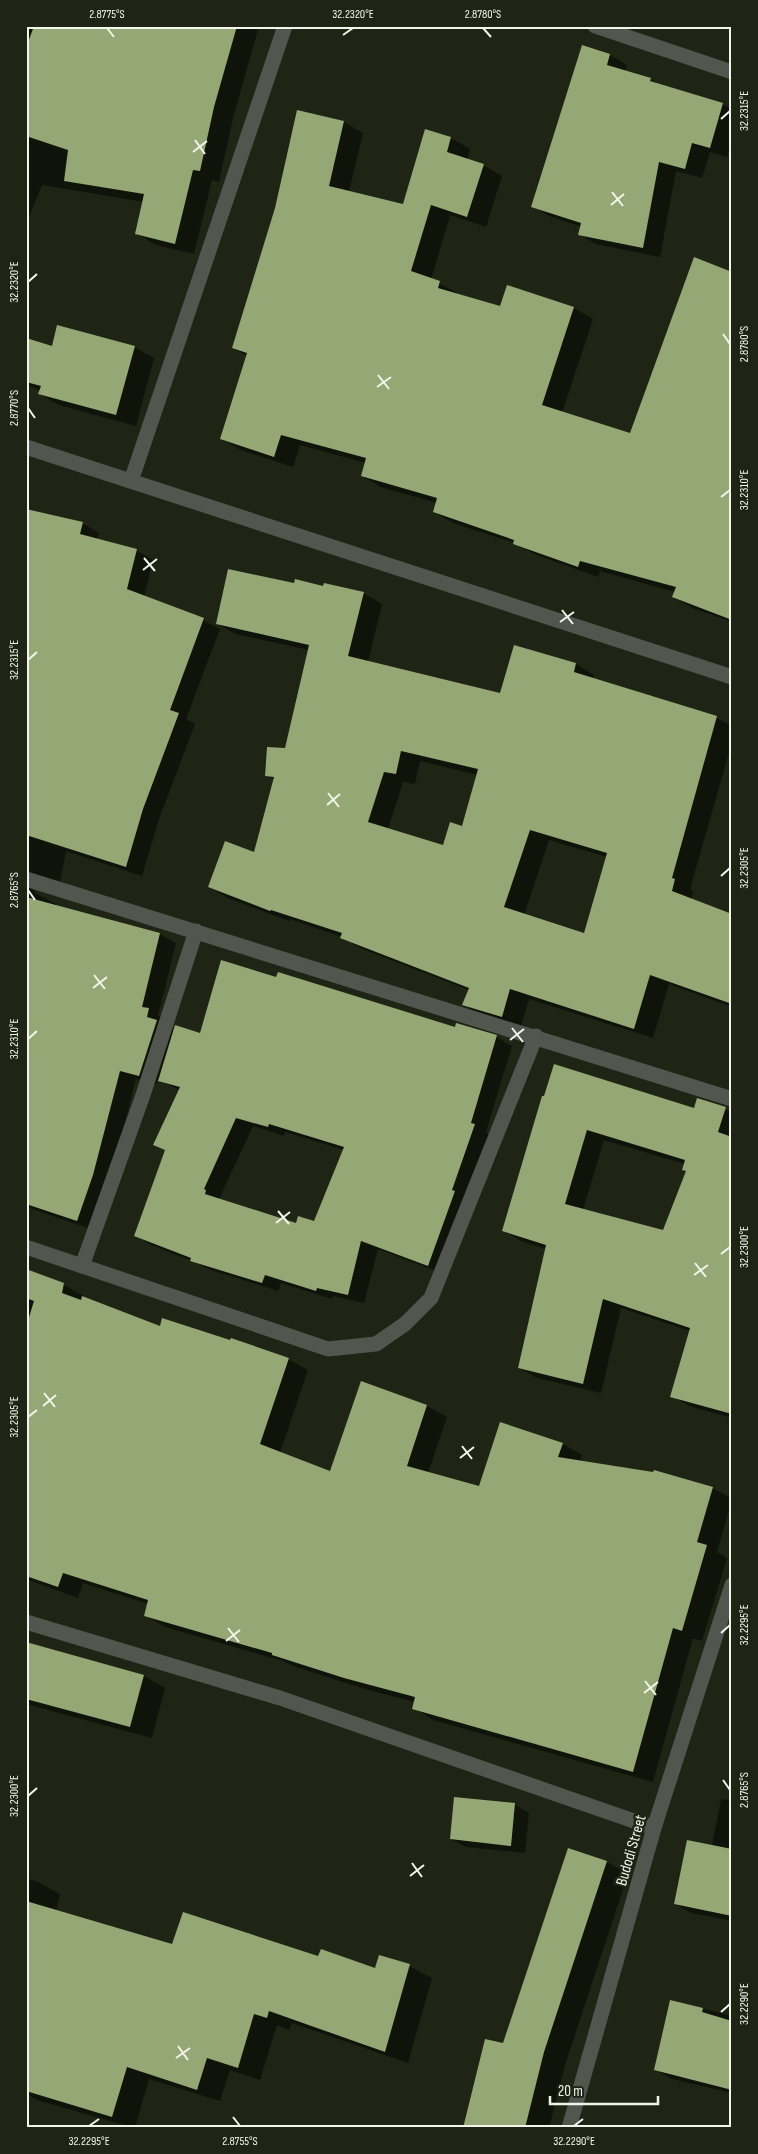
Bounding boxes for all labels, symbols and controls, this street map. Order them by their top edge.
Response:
text: 2.8775°S [89,7,125,22]
text: 32.2320°E [332,7,374,22]
text: 2.8780°S [465,7,501,22]
text: 32.2315°E [737,91,752,131]
text: 32.2320°E [7,261,22,303]
text: 2.8780°S [737,326,752,362]
text: 2.8770°S [7,390,22,426]
text: 32.2310°E [737,470,752,510]
text: 32.2315°E [7,640,22,680]
text: 32.2305°E [737,847,752,889]
text: 2.8765°S [7,872,22,908]
text: 32.2310°E [7,1019,22,1059]
text: 32.2300°E [737,1226,752,1268]
text: 32.2305°E [7,1396,22,1438]
text: 32.2295°E [737,1604,752,1646]
text: 2.8765°S [737,1772,752,1808]
text: 32.2300°E [7,1775,22,1817]
street label: Budodi Street [612,1813,651,1888]
text: 32.2290°E [737,1983,752,2025]
scale bar [550,2074,658,2106]
text: 20 m [558,2082,583,2101]
text: 32.2295°E [68,2134,110,2149]
text: 2.8755°S [222,2134,258,2149]
text: 32.2290°E [553,2134,595,2149]

